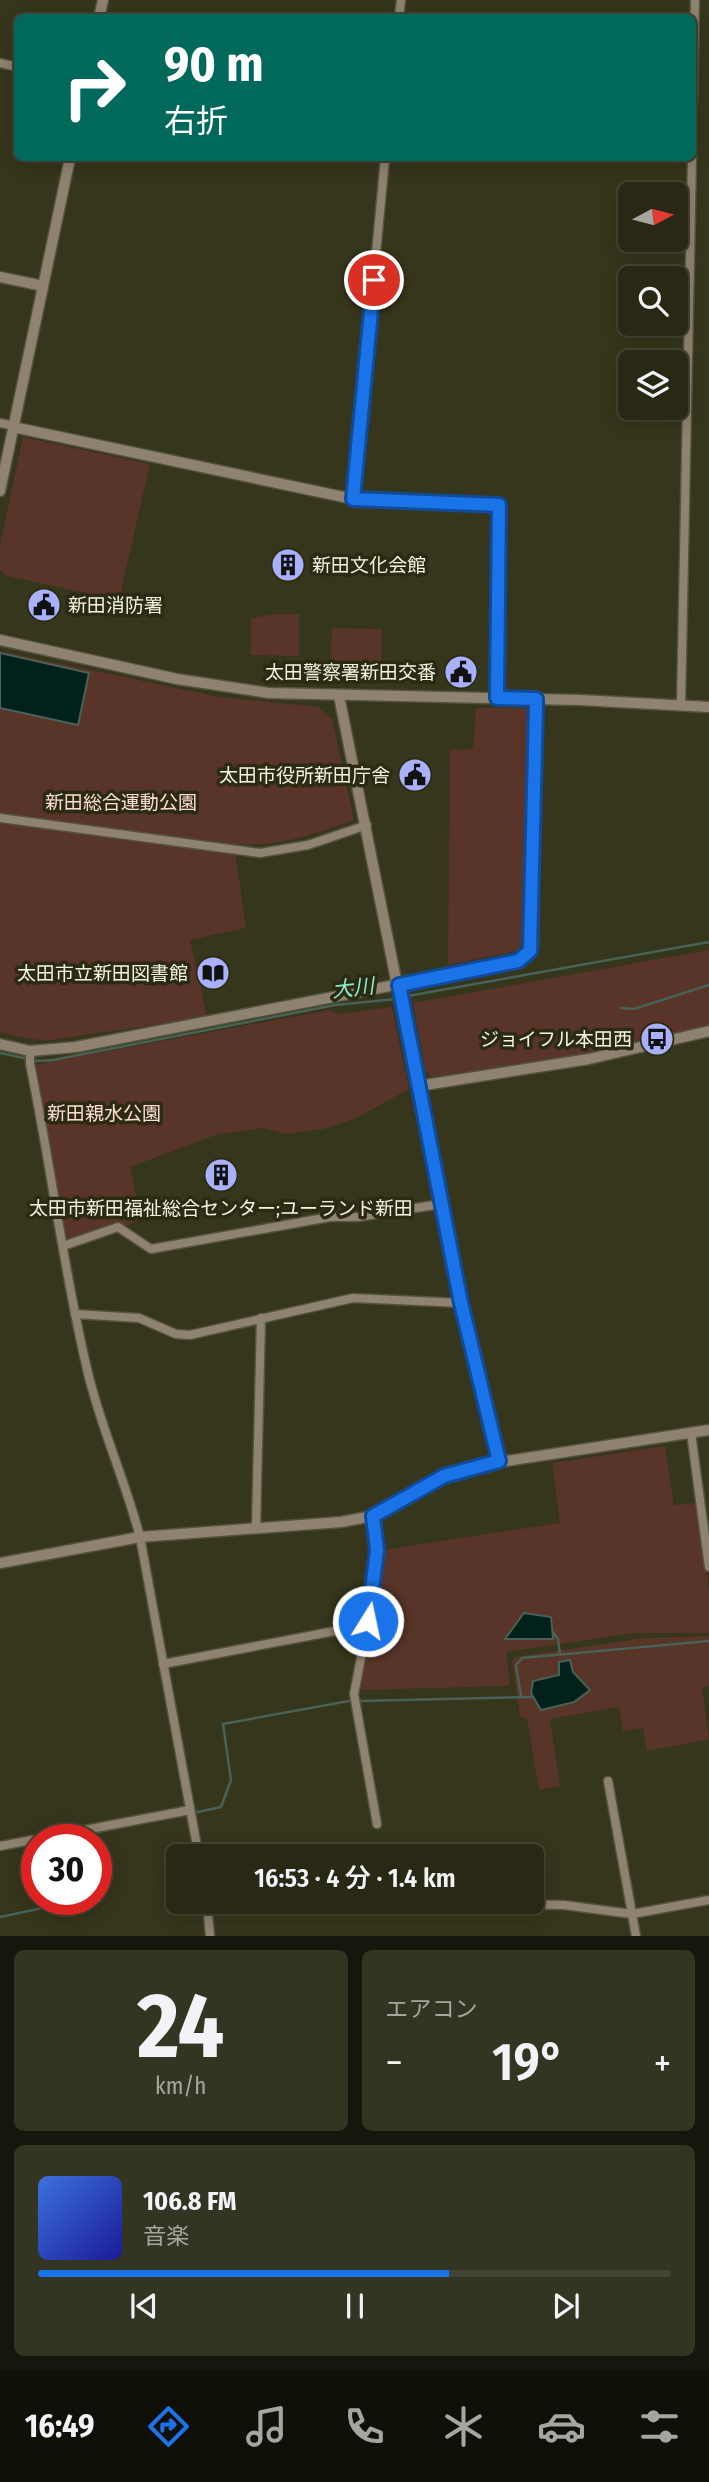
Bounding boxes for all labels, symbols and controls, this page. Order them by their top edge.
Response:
text: 90 m [164,35,264,94]
icon: right [49,42,140,133]
text: 右折 [164,102,228,140]
north arrow [618,182,688,252]
map controls [618,182,688,420]
pin [344,250,404,310]
icon: arrive [355,261,393,299]
button: search [618,266,688,336]
button: layers [618,350,688,420]
building icon: 新田文化会館 [269,546,307,584]
place label: 新田文化会館 [312,554,426,577]
public building icon: 新田消防署 [25,586,63,624]
place label: 新田消防署 [68,594,163,617]
public building icon: 太田警察署新田交番 [442,653,480,691]
place label: 太田警察署新田交番 [265,661,436,684]
public building icon: 太田市役所新田庁舎 [396,756,434,794]
place label: 太田市役所新田庁舎 [219,764,390,787]
park label: 新田総合運動公園 [45,791,197,814]
library icon: 太田市立新田図書館 [194,954,232,992]
place label: 太田市立新田図書館 [17,962,188,985]
water label: 大川 [331,973,377,1003]
bus stop icon: ジョイフル本田西 [638,1020,676,1058]
place label: ジョイフル本田西 [480,1028,632,1051]
park label: 新田親水公園 [47,1102,161,1125]
building icon: 太田市新田福祉総合センター;ユーランド新田 [202,1156,240,1194]
place label: 太田市新田福祉総合センター;ユーランド新田 [29,1197,413,1220]
position arrow [331,1584,405,1658]
speed limit sign: 30 [21,1824,112,1915]
text: 16:53 · 4 分 · 1.4 km [254,1863,456,1894]
text: 24 [137,1972,224,2081]
text: エアコン [386,1995,478,2023]
text: 19° [492,2031,564,2094]
text: − [386,2040,403,2086]
text: + [654,2040,671,2086]
text: km/h [155,2072,206,2100]
text: 106.8 FM [143,2186,236,2217]
text: 音楽 [143,2222,189,2250]
icon: previous [125,2287,163,2325]
icon: pause [336,2287,374,2325]
icon: next [547,2287,585,2325]
icon: directions [144,2402,193,2451]
icon: music [242,2402,291,2451]
icon: phone [340,2402,389,2451]
icon: climate [439,2402,488,2451]
icon: car [537,2402,586,2451]
icon: filters [635,2402,684,2451]
text: 16:49 [25,2407,95,2445]

